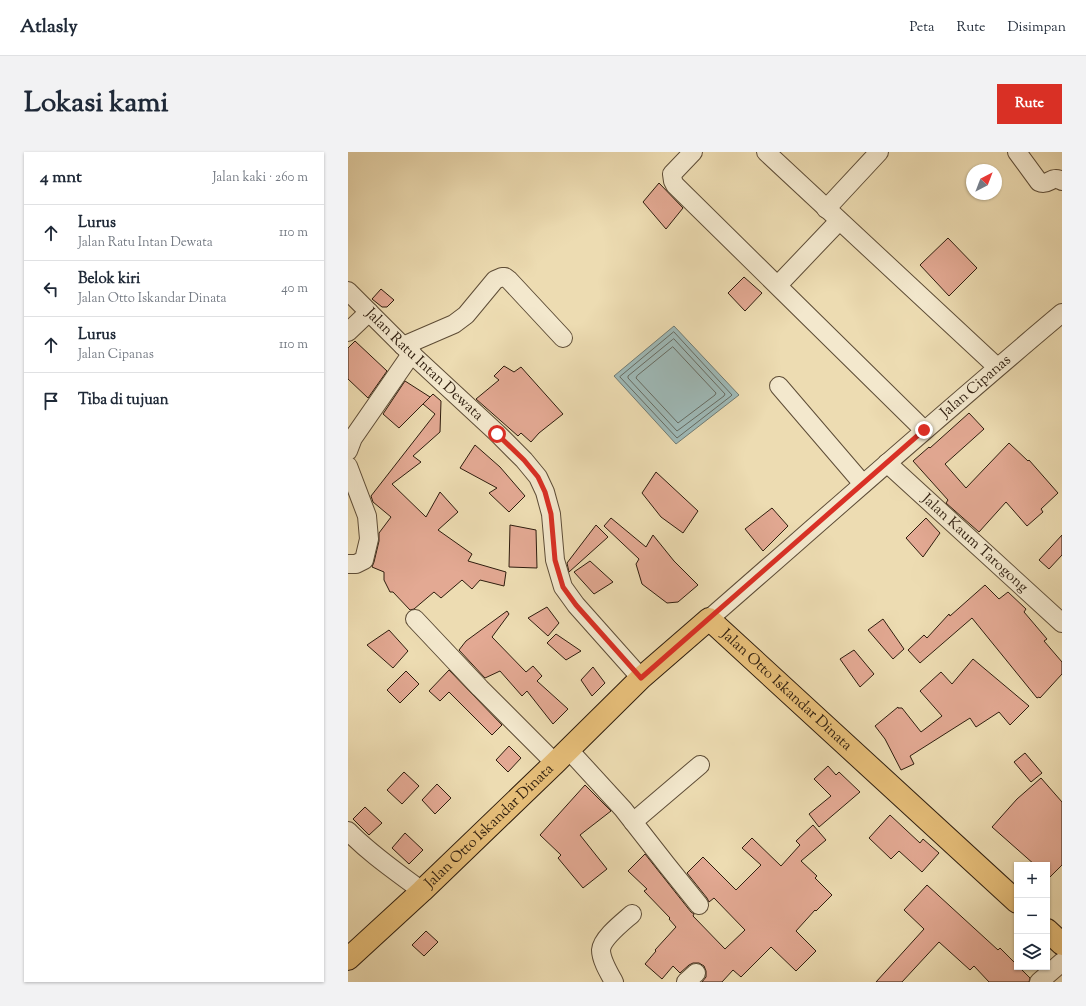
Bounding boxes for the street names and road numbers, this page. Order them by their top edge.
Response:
street label: Jalan Ratu Intan Dewata [360,303,488,426]
street label: Jalan Cipanas [935,350,1016,423]
street label: Jalan Kaum Tarogong [916,488,1033,597]
street label: Jalan Otto Iskandar Dinata [715,624,857,756]
street label: Jalan Otto Iskandar Dinata [420,759,559,894]

